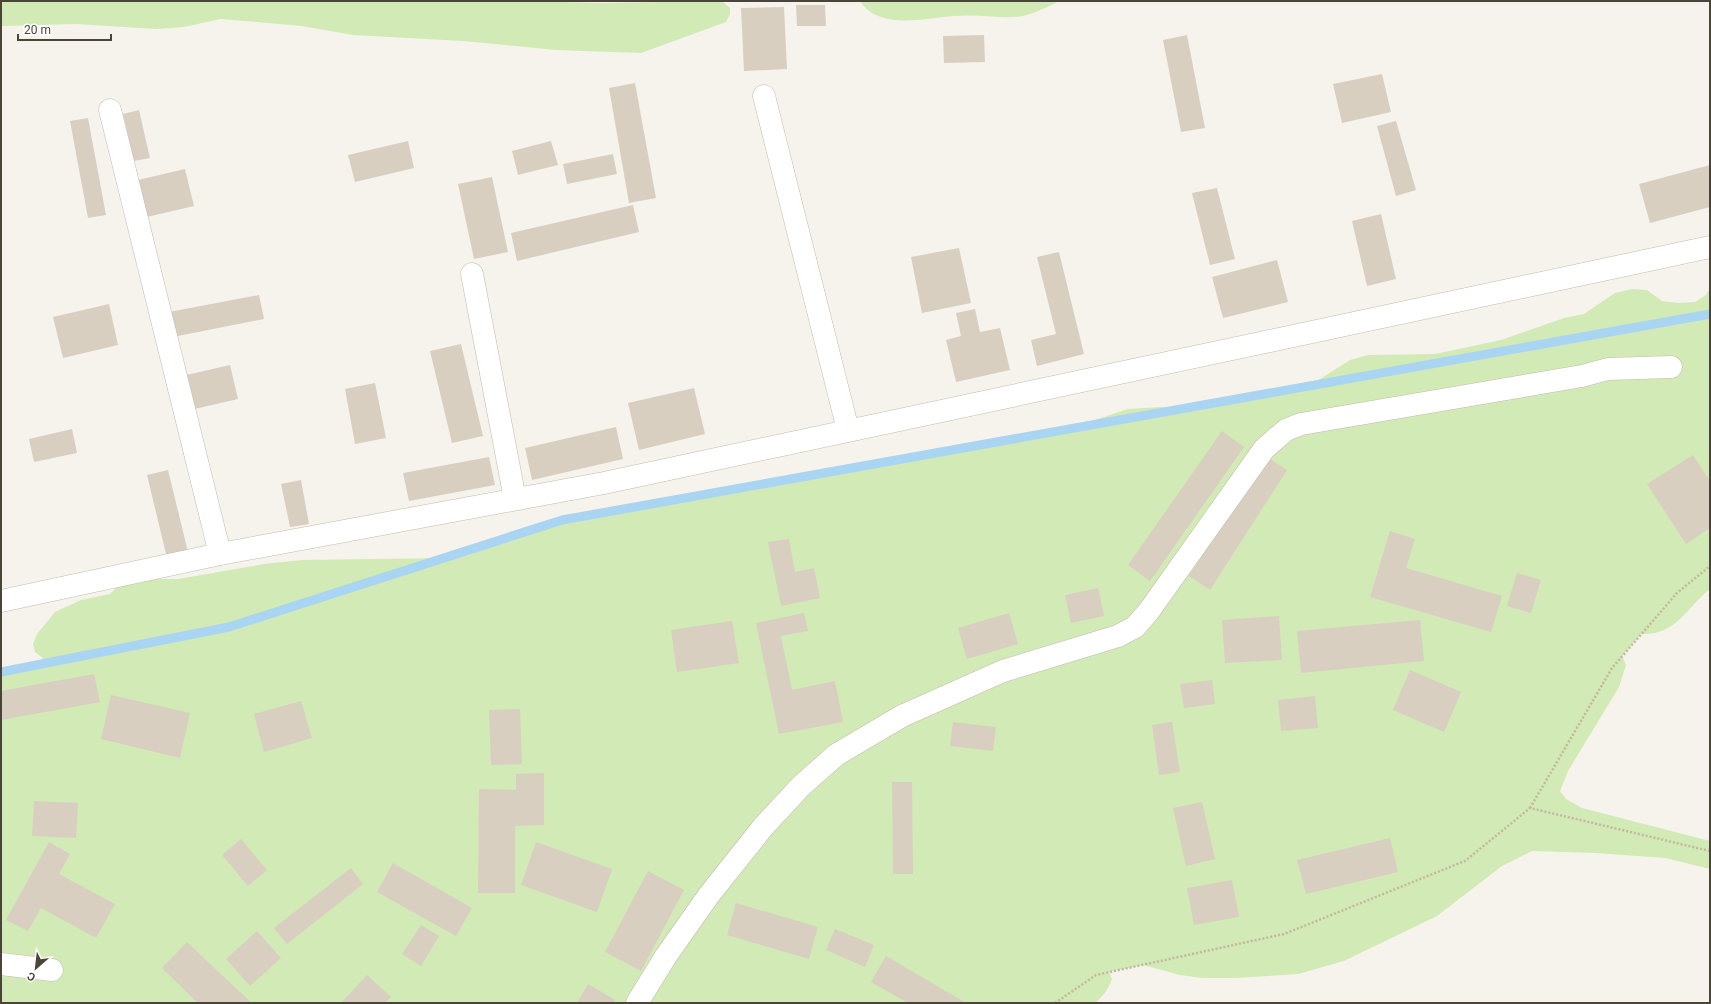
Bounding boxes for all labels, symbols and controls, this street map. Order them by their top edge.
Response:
scale bar [18,16,111,42]
text: 20 m [24,23,51,37]
north arrow [16,948,56,988]
text: С [25,969,38,984]

